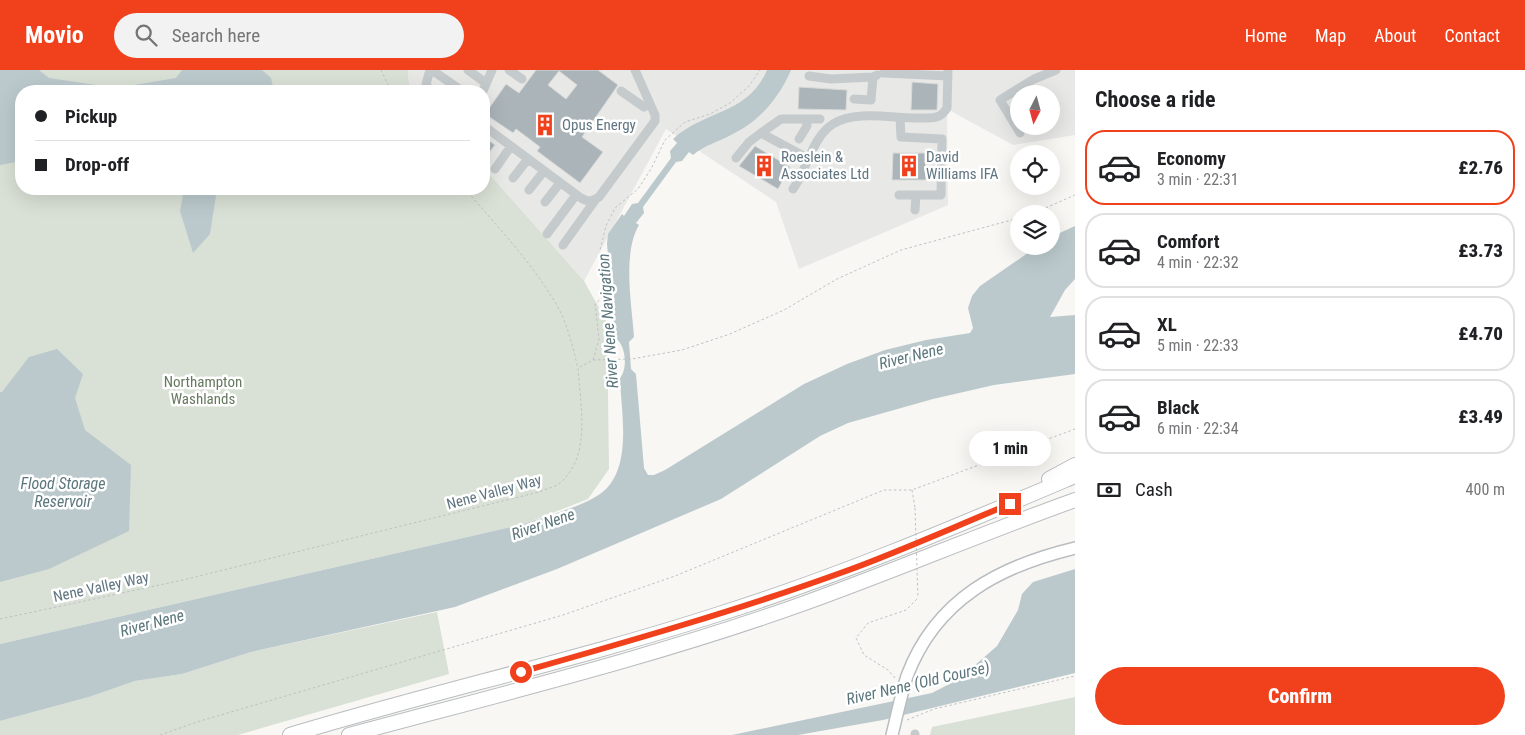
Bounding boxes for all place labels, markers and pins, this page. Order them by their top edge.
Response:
building icon: Opus Energy [532,112,558,138]
place label: Opus Energy [562,116,636,134]
place label: Roeslein & Associates Ltd [781,148,869,183]
place label: David Williams IFA [926,148,999,183]
building icon: Roeslein & Associates Ltd [751,153,777,179]
building icon: David Williams IFA [896,153,922,179]

